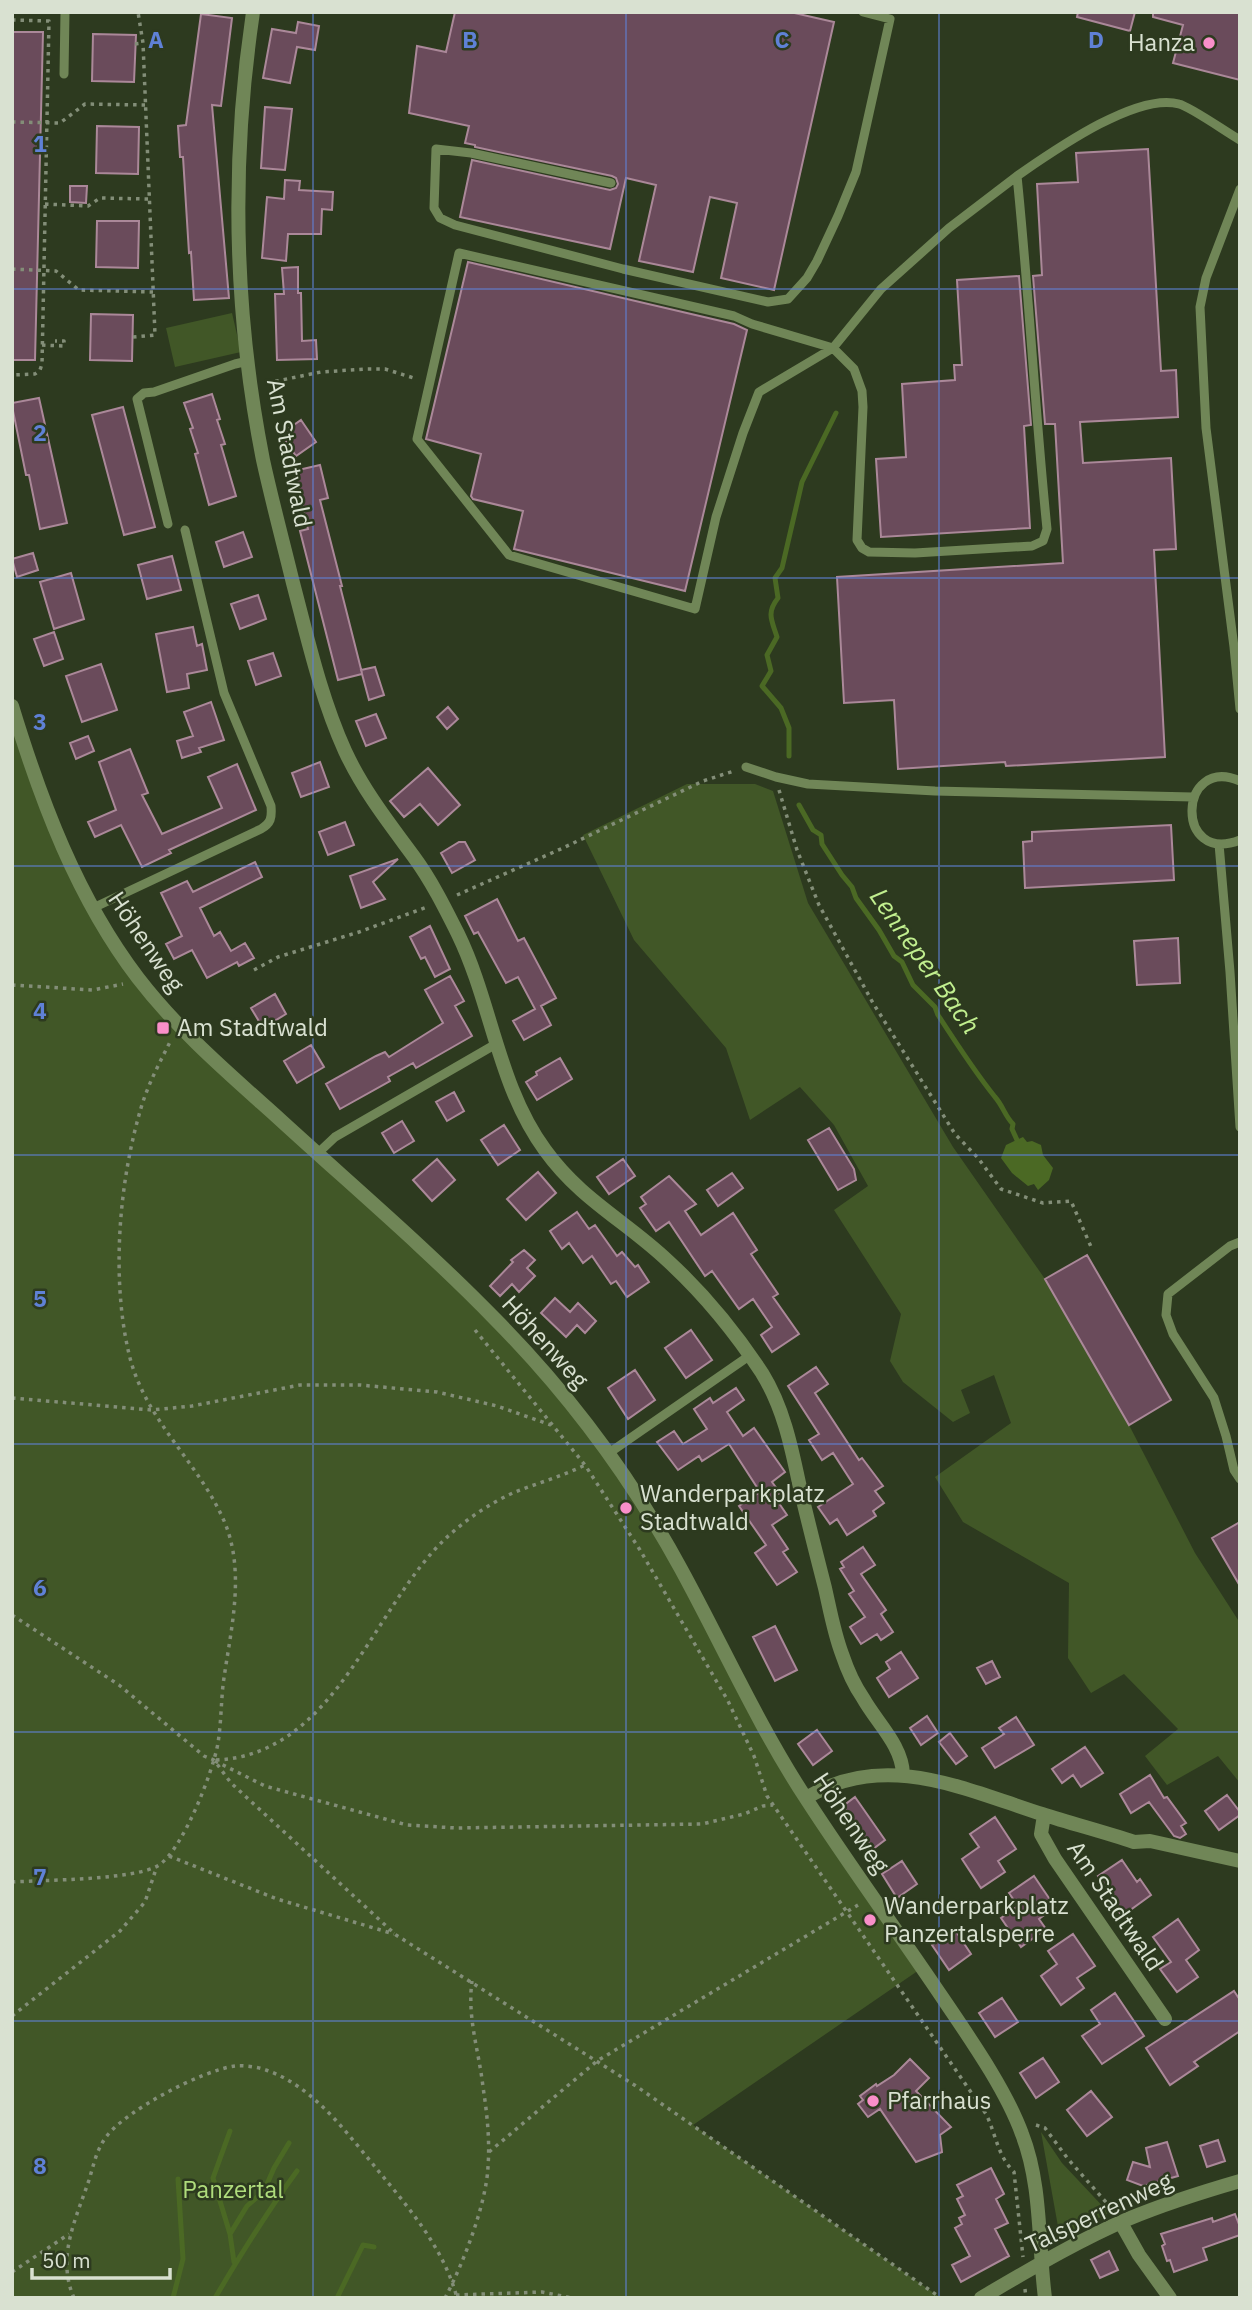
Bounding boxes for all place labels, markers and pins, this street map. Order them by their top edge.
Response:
place label: Hanza [1128,26,1195,58]
marker: Hanza [1201,35,1217,51]
place label: Am Stadtwald [177,1011,328,1043]
marker: Am Stadtwald [155,1020,171,1036]
place label: Wanderparkplatz Stadtwald [640,1477,825,1537]
marker: Wanderparkplatz Stadtwald [618,1500,634,1516]
place label: Wanderparkplatz Panzertalsperre [884,1889,1069,1949]
marker: Wanderparkplatz Panzertalsperre [862,1912,878,1928]
place label: Pfarrhaus [887,2084,992,2116]
marker: Pfarrhaus [865,2093,881,2109]

